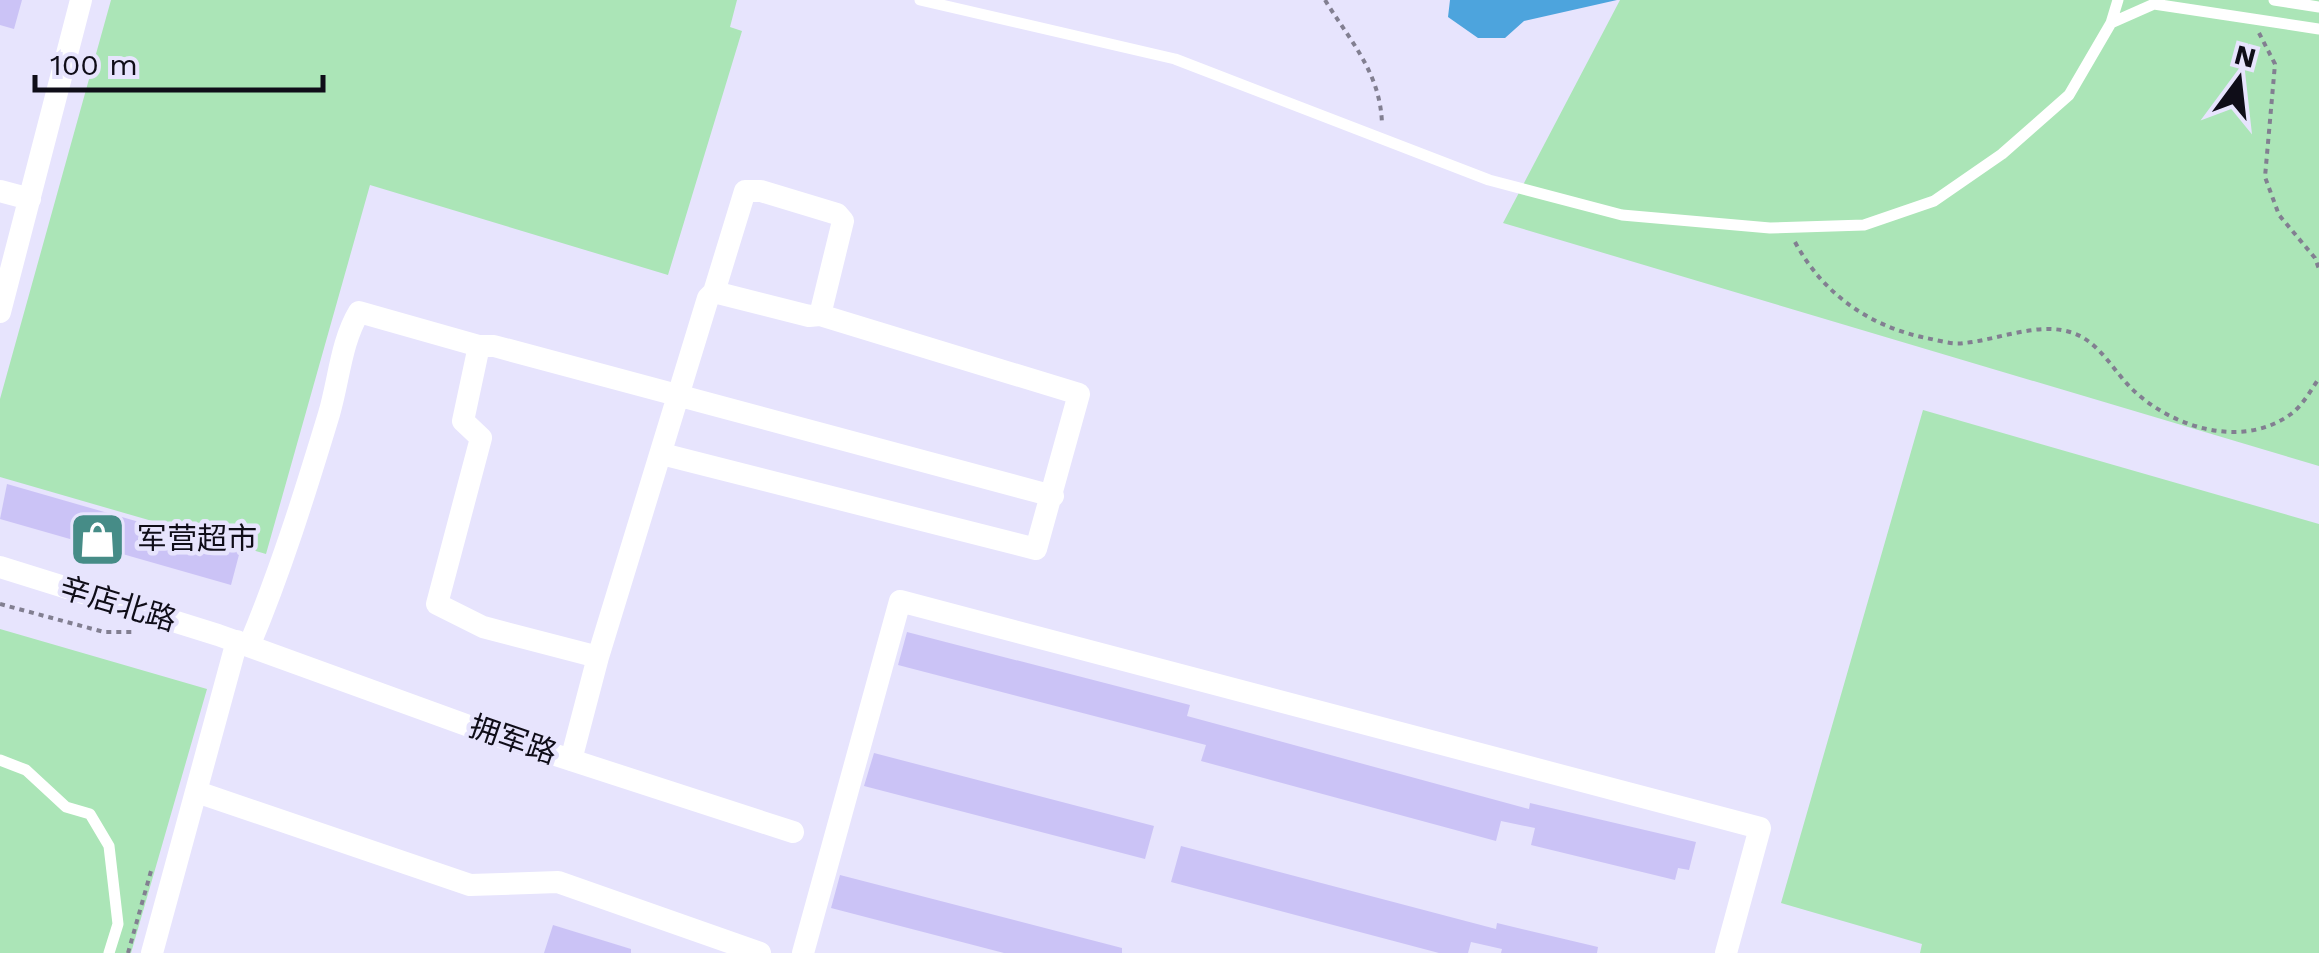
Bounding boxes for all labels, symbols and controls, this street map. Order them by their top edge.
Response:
scale bar [35,30,322,92]
north arrow [2189,30,2289,130]
text: N [2231,38,2260,75]
text: 100 m [50,47,138,82]
shop icon: 军营超市 [68,509,128,569]
place label: 军营超市 [137,521,257,556]
street label: 辛店北路 [56,569,181,638]
street label: 拥军路 [465,708,561,771]

